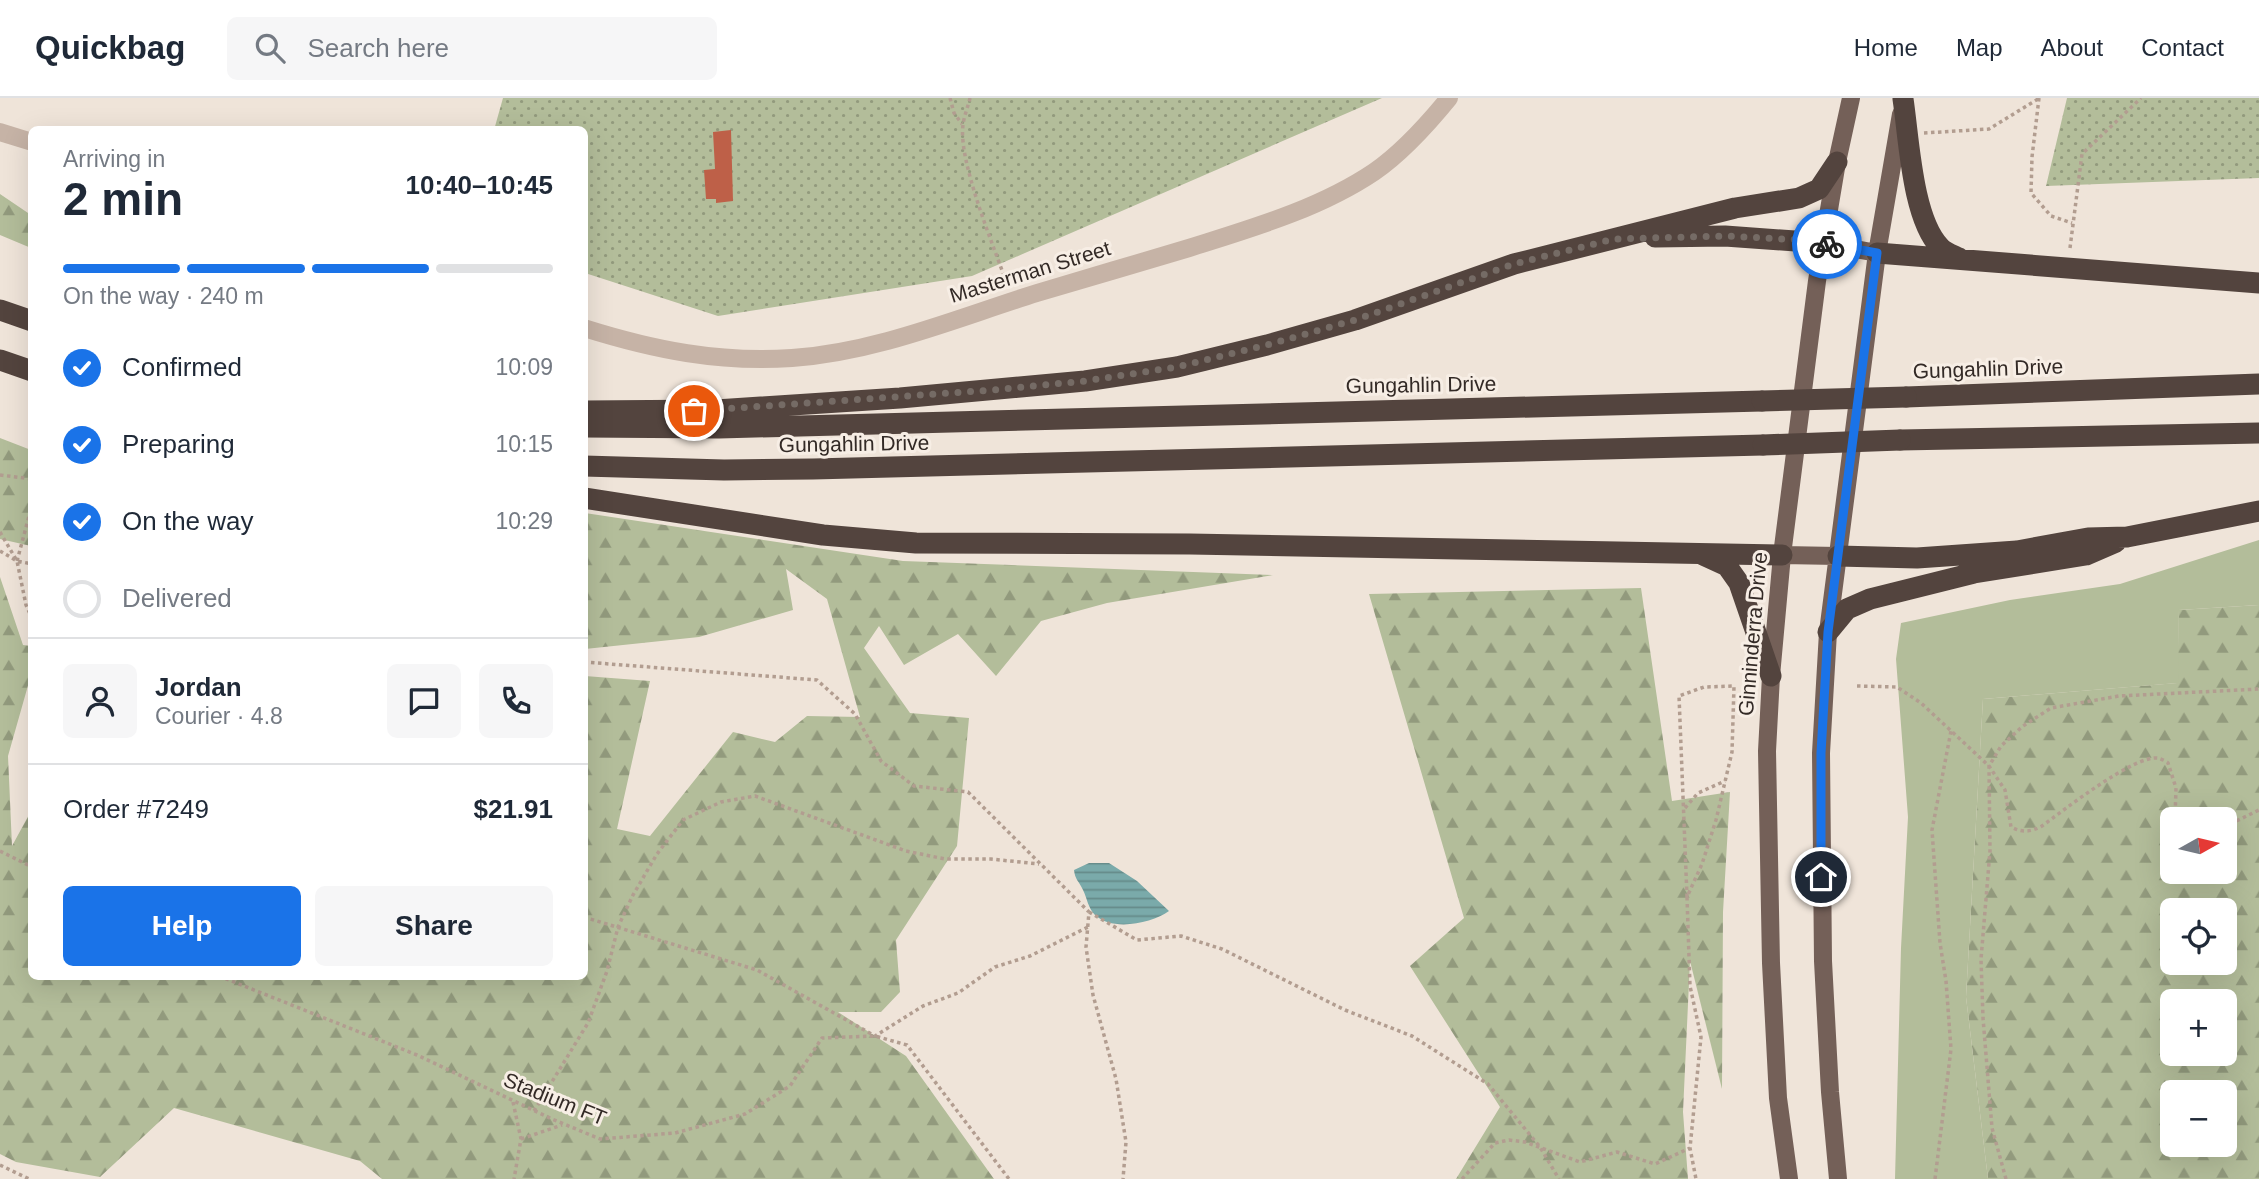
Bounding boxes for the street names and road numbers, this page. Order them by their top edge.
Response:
street label: Masterman Street [947,236,1113,307]
street label: Gungahlin Drive [1912,354,2064,383]
street label: Gungahlin Drive [1346,372,1496,397]
street label: Gungahlin Drive [779,431,929,456]
street label: Ginninderra Drive [1734,551,1771,717]
street label: Stadium FT [501,1068,610,1130]

